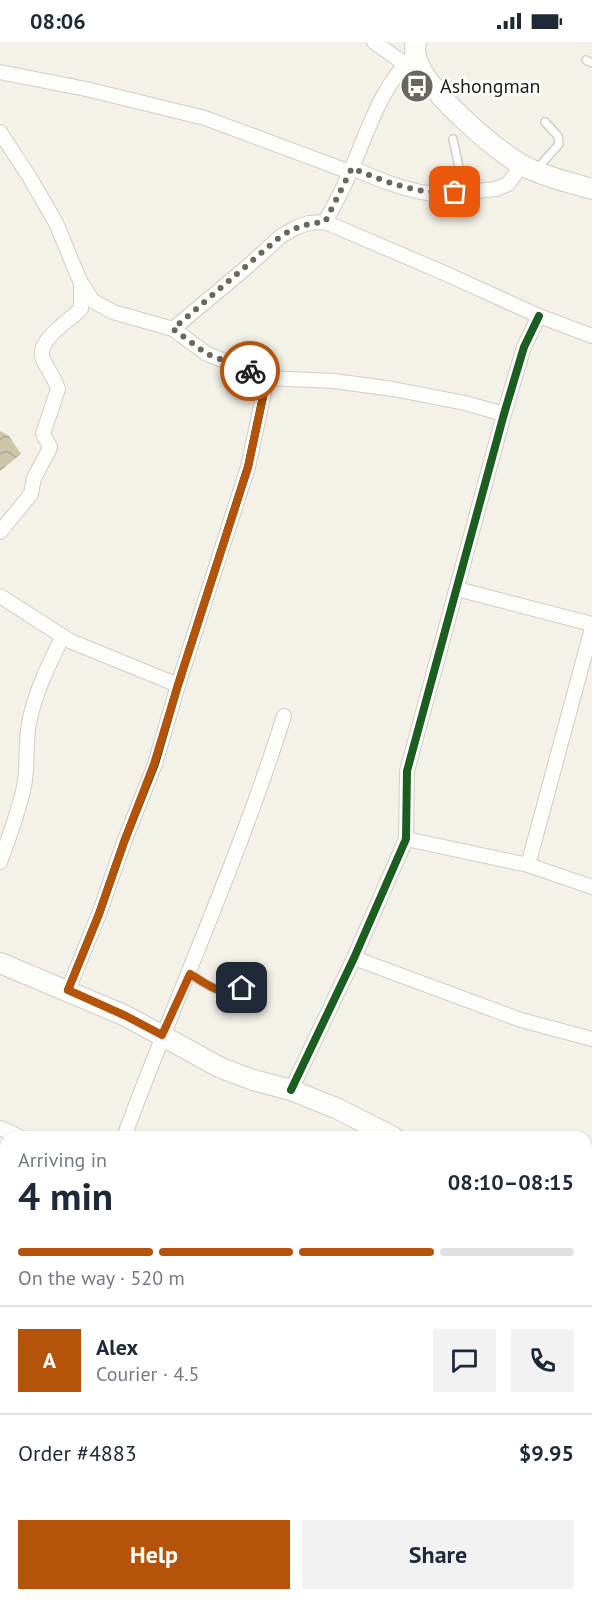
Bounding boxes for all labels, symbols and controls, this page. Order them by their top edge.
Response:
text: 08:06 [30,7,86,35]
bus stop icon: Ashongman [399,68,435,104]
place label: Ashongman [440,73,541,99]
pin [429,166,480,217]
icon: bag [438,175,471,208]
courier [220,341,280,401]
icon: bike [234,355,267,388]
pin [216,962,267,1013]
icon: home [225,971,258,1004]
text: Arriving in [18,1147,107,1173]
text: 08:10–08:15 [448,1168,574,1196]
text: 4 min [18,1170,113,1221]
text: On the way · 520 m [18,1265,185,1291]
button: chat [433,1329,496,1392]
button: phone [511,1329,574,1392]
text: Alex [96,1333,138,1361]
text: A [43,1346,56,1374]
text: Courier · 4.5 [96,1361,199,1387]
text: Order #4883 [18,1439,137,1467]
text: $9.95 [519,1439,574,1467]
button: Help [18,1520,290,1589]
button: Share [302,1520,574,1589]

